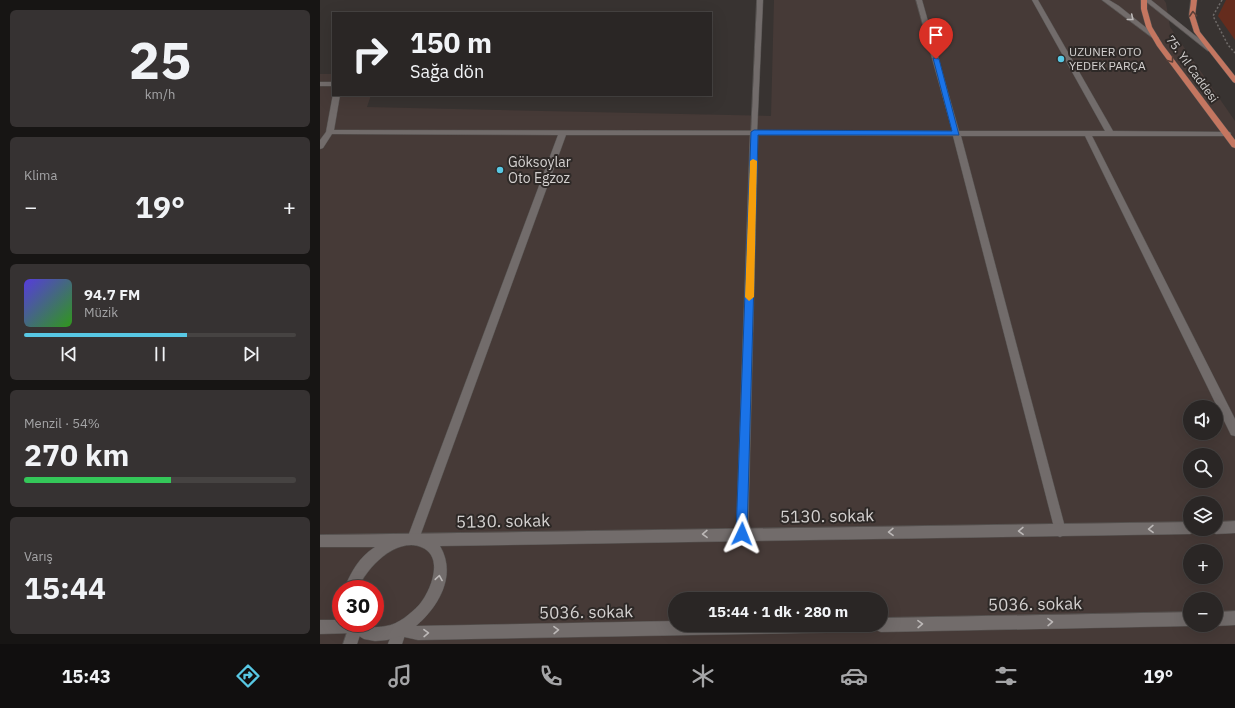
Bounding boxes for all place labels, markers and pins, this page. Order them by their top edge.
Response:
pin [919,18,953,59]
place label: UZUNER OTO YEDEK PARÇA [1069,44,1146,73]
marker: UZUNER OTO YEDEK PARÇA [1056,54,1066,64]
place label: Göksoylar Oto Egzoz [508,153,571,187]
marker: Göksoylar Oto Egzoz [495,165,505,175]

